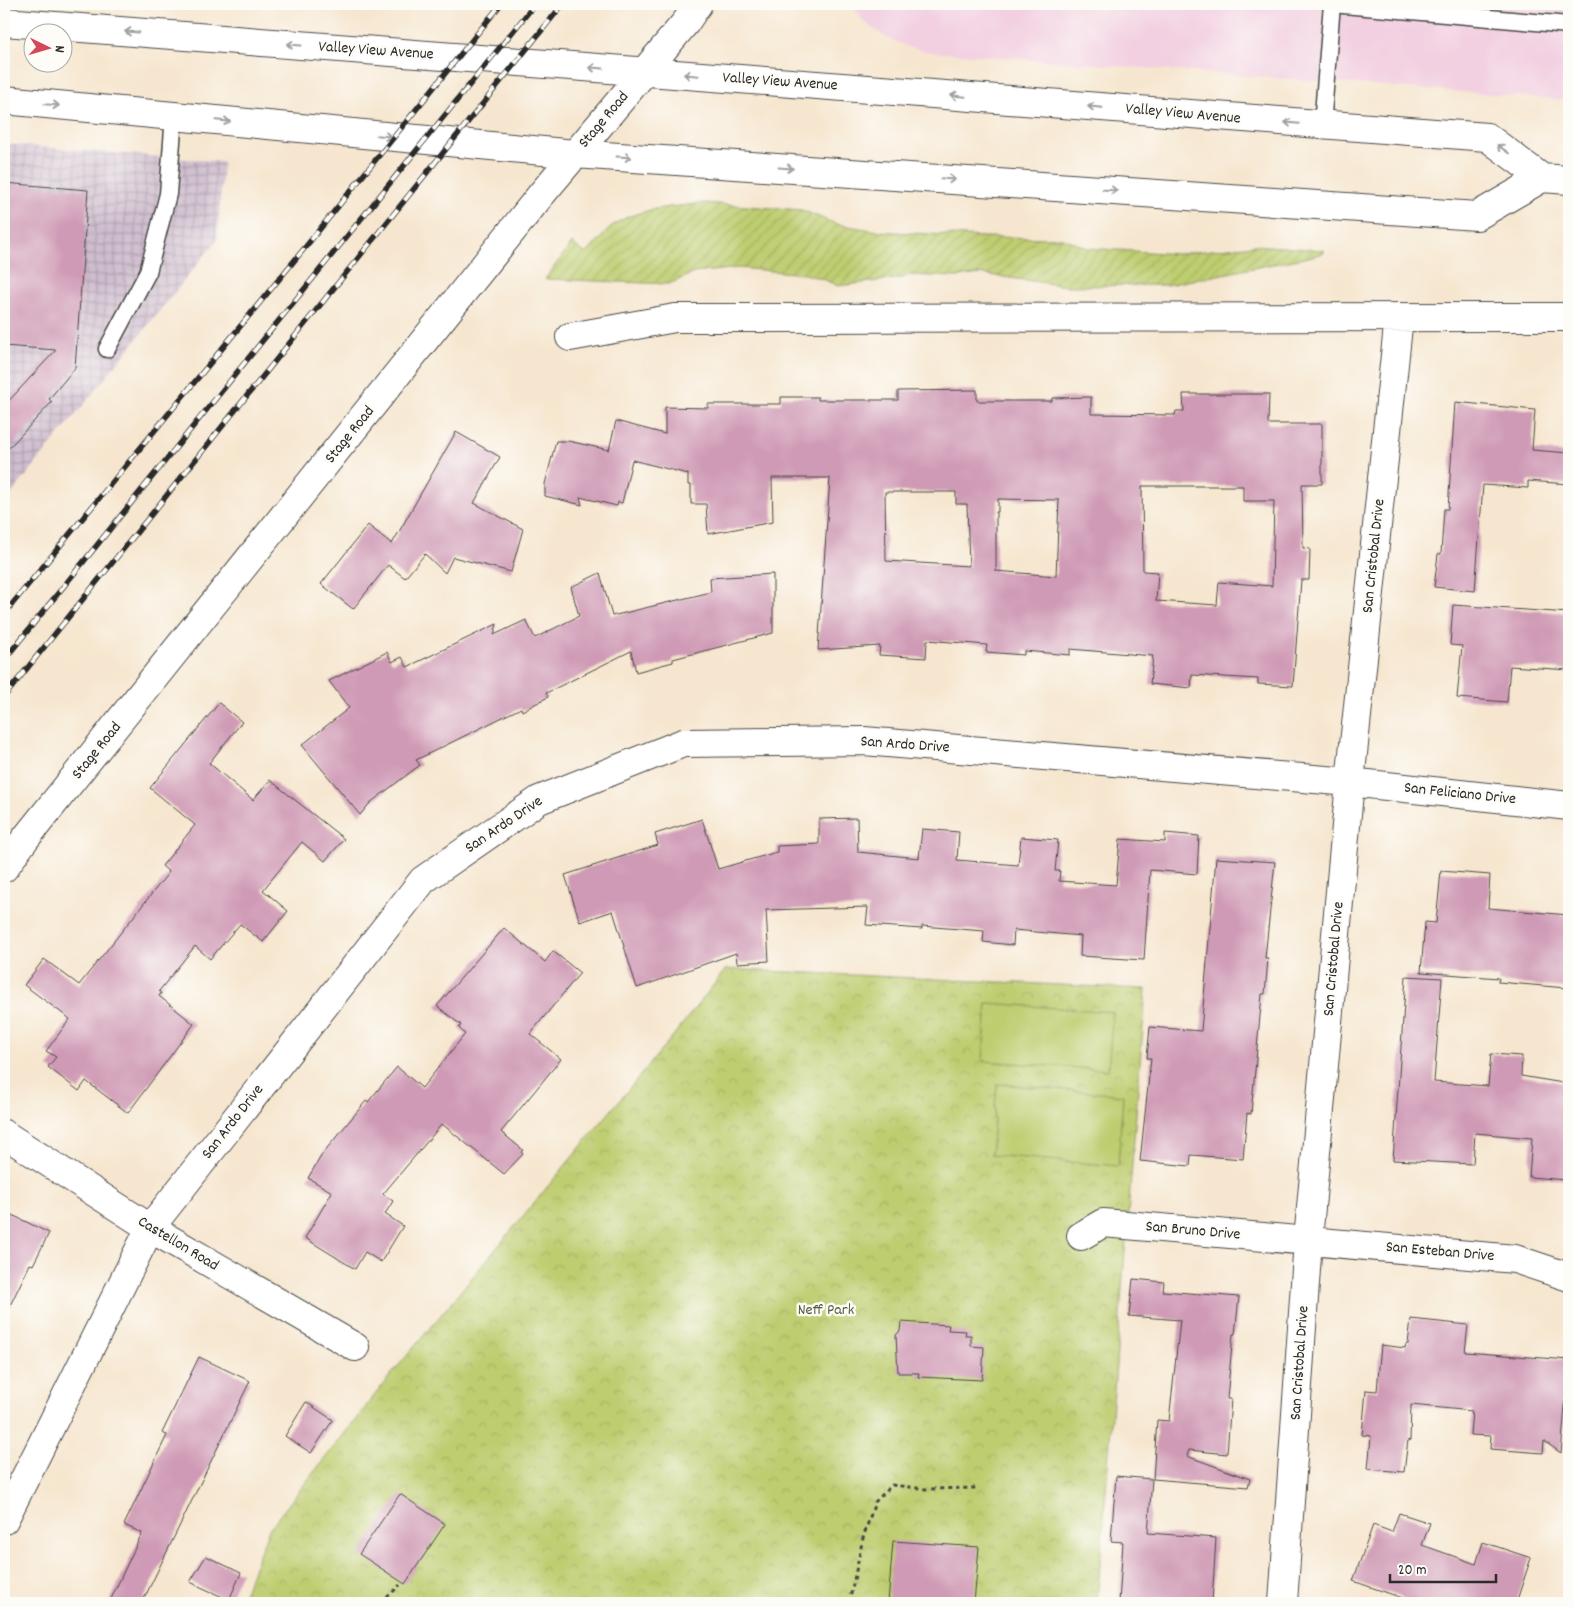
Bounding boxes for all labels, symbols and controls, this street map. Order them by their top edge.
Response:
north arrow [22,22,72,72]
one-way arrow [125,27,141,37]
street label: Valley View Avenue [318,36,434,66]
one-way arrow [287,40,303,49]
text: N [49,45,69,53]
one-way arrow [588,63,604,72]
street label: Valley View Avenue [722,67,838,97]
one-way arrow [683,70,699,80]
street label: Stage Road [573,87,635,153]
one-way arrow [950,91,966,101]
street label: Valley View Avenue [1125,98,1241,130]
one-way arrow [44,100,60,110]
one-way arrow [1088,103,1104,112]
one-way arrow [214,116,230,126]
one-way arrow [1285,119,1301,128]
one-way arrow [376,131,392,141]
one-way arrow [1496,144,1510,154]
one-way arrow [616,152,632,161]
one-way arrow [778,163,794,172]
one-way arrow [940,175,956,184]
one-way arrow [1102,186,1118,195]
street label: Stage Road [320,401,380,469]
street label: San Cristobal Drive [1357,498,1391,614]
street label: Stage Road [67,717,127,785]
street label: San Ardo Drive [860,730,950,760]
street label: San Feliciano Drive [1403,777,1517,811]
street label: San Ardo Drive [461,790,547,860]
street label: San Cristobal Drive [1318,901,1350,1017]
street label: San Ardo Drive [196,1080,270,1164]
street label: Castellon Road [133,1211,223,1277]
street label: San Bruno Drive [1145,1215,1241,1247]
street label: San Esteban Drive [1385,1236,1495,1268]
park label: Neff Park [798,1299,854,1322]
street label: San Cristobal Drive [1285,1305,1315,1421]
scale bar [1390,1552,1497,1584]
text: 20 m [1398,1560,1426,1582]

